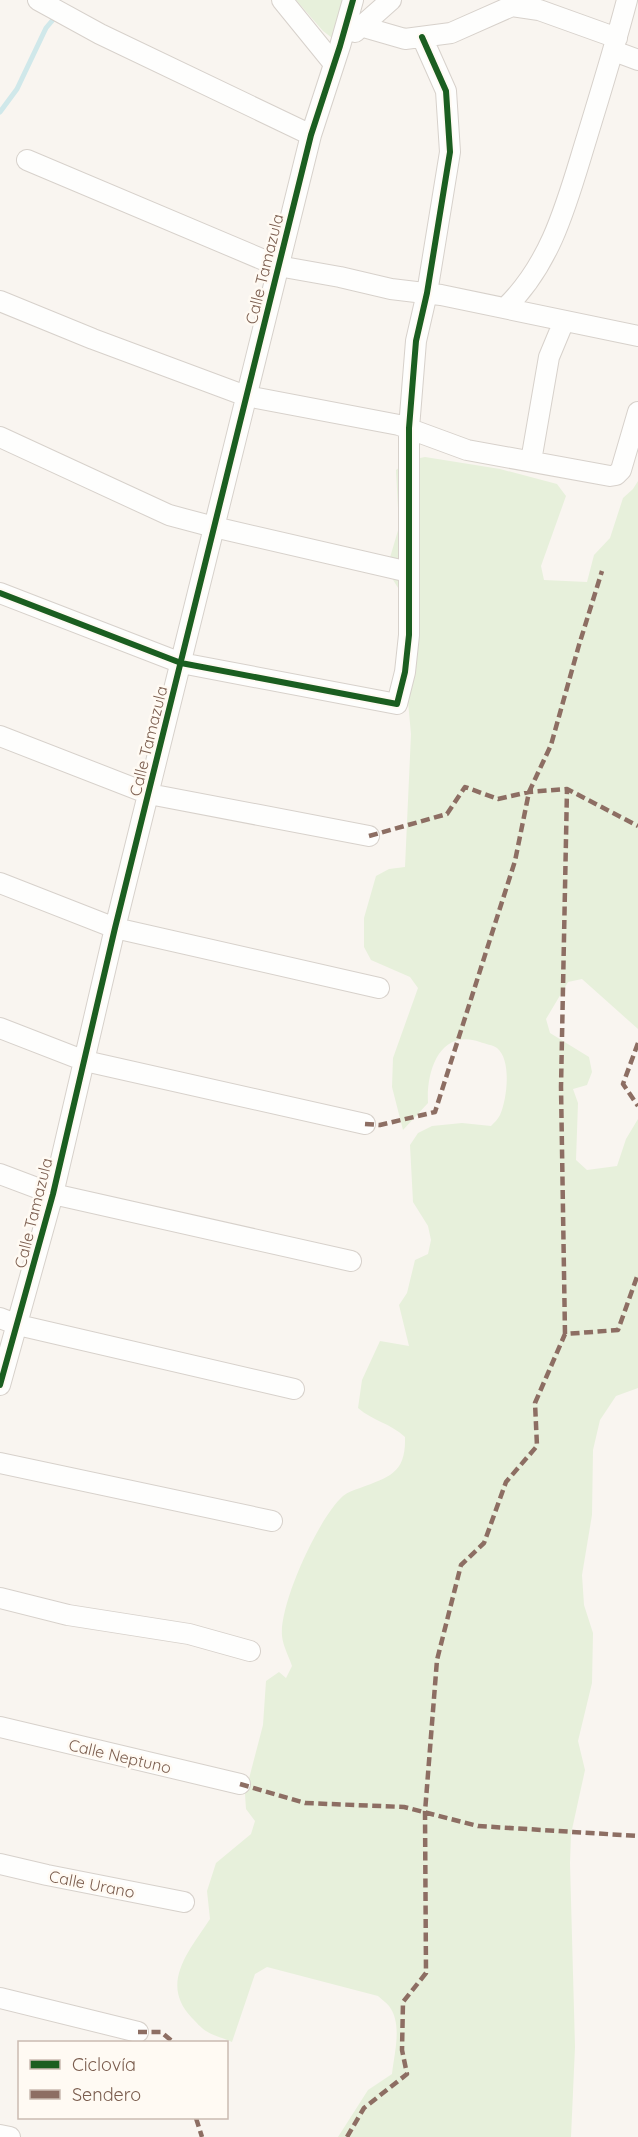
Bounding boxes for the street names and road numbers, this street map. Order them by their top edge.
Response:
street label: Calle Tamazula [241,212,287,326]
street label: Calle Tamazula [125,684,171,798]
street label: Calle Tamazula [10,1156,56,1270]
street label: Calle Neptuno [67,1734,173,1778]
street label: Calle Urano [48,1866,136,1902]

